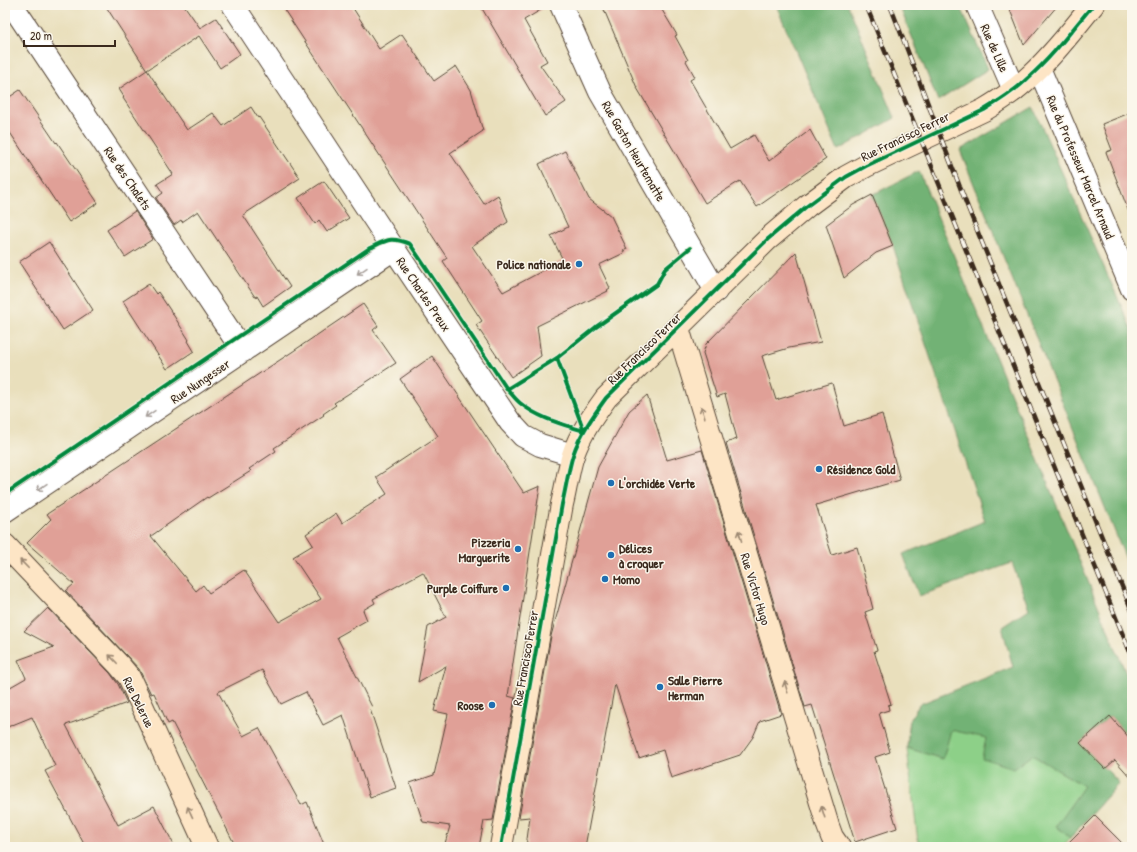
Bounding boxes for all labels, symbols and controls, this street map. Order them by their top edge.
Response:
street label: Rue de Lille [976,21,1014,75]
scale bar [24,22,115,48]
text: 20 m [30,27,52,44]
street label: Rue du Professeur Marcel Arnaud [1043,92,1119,242]
street label: Rue Gaston Heurtematte [598,97,670,205]
street label: Rue Francisco Ferrer [858,107,952,165]
street label: Rue des Chalets [100,143,156,213]
street label: Rue Charles Preux [392,253,456,335]
place label: Police nationale [497,255,572,273]
marker: Police nationale [574,259,584,269]
one-way arrow [357,267,368,275]
street label: Rue Francisco Ferrer [603,308,685,388]
street label: Rue Nungesser [167,354,233,408]
one-way arrow [699,405,706,418]
one-way arrow [144,410,155,418]
place label: Résidence Gold [827,460,896,478]
marker: Résidence Gold [814,464,824,474]
place label: L'orchidée Verte [619,474,696,492]
marker: L'orchidée Verte [606,478,616,488]
one-way arrow [36,483,47,491]
one-way arrow [736,530,743,543]
place label: Pizzeria Marguerite [458,533,511,567]
place label: Délices à croquer [619,539,665,573]
marker: Pizzeria Marguerite [513,544,523,554]
marker: Délices à croquer [606,550,616,560]
street label: Rue Victor Hugo [736,551,776,627]
one-way arrow [19,559,29,569]
place label: Momo [613,570,641,588]
marker: Momo [600,574,610,584]
place label: Purple Coiffure [427,579,499,598]
marker: Purple Coiffure [501,583,511,593]
street label: Rue Francisco Ferrer [508,609,542,707]
one-way arrow [108,654,118,664]
place label: Salle Pierre Herman [668,671,723,704]
street label: Rue Delerue [119,673,159,731]
one-way arrow [782,681,789,694]
marker: Salle Pierre Herman [655,682,665,692]
place label: Roose [457,696,485,714]
marker: Roose [487,700,497,710]
one-way arrow [186,806,193,818]
one-way arrow [819,806,826,819]

